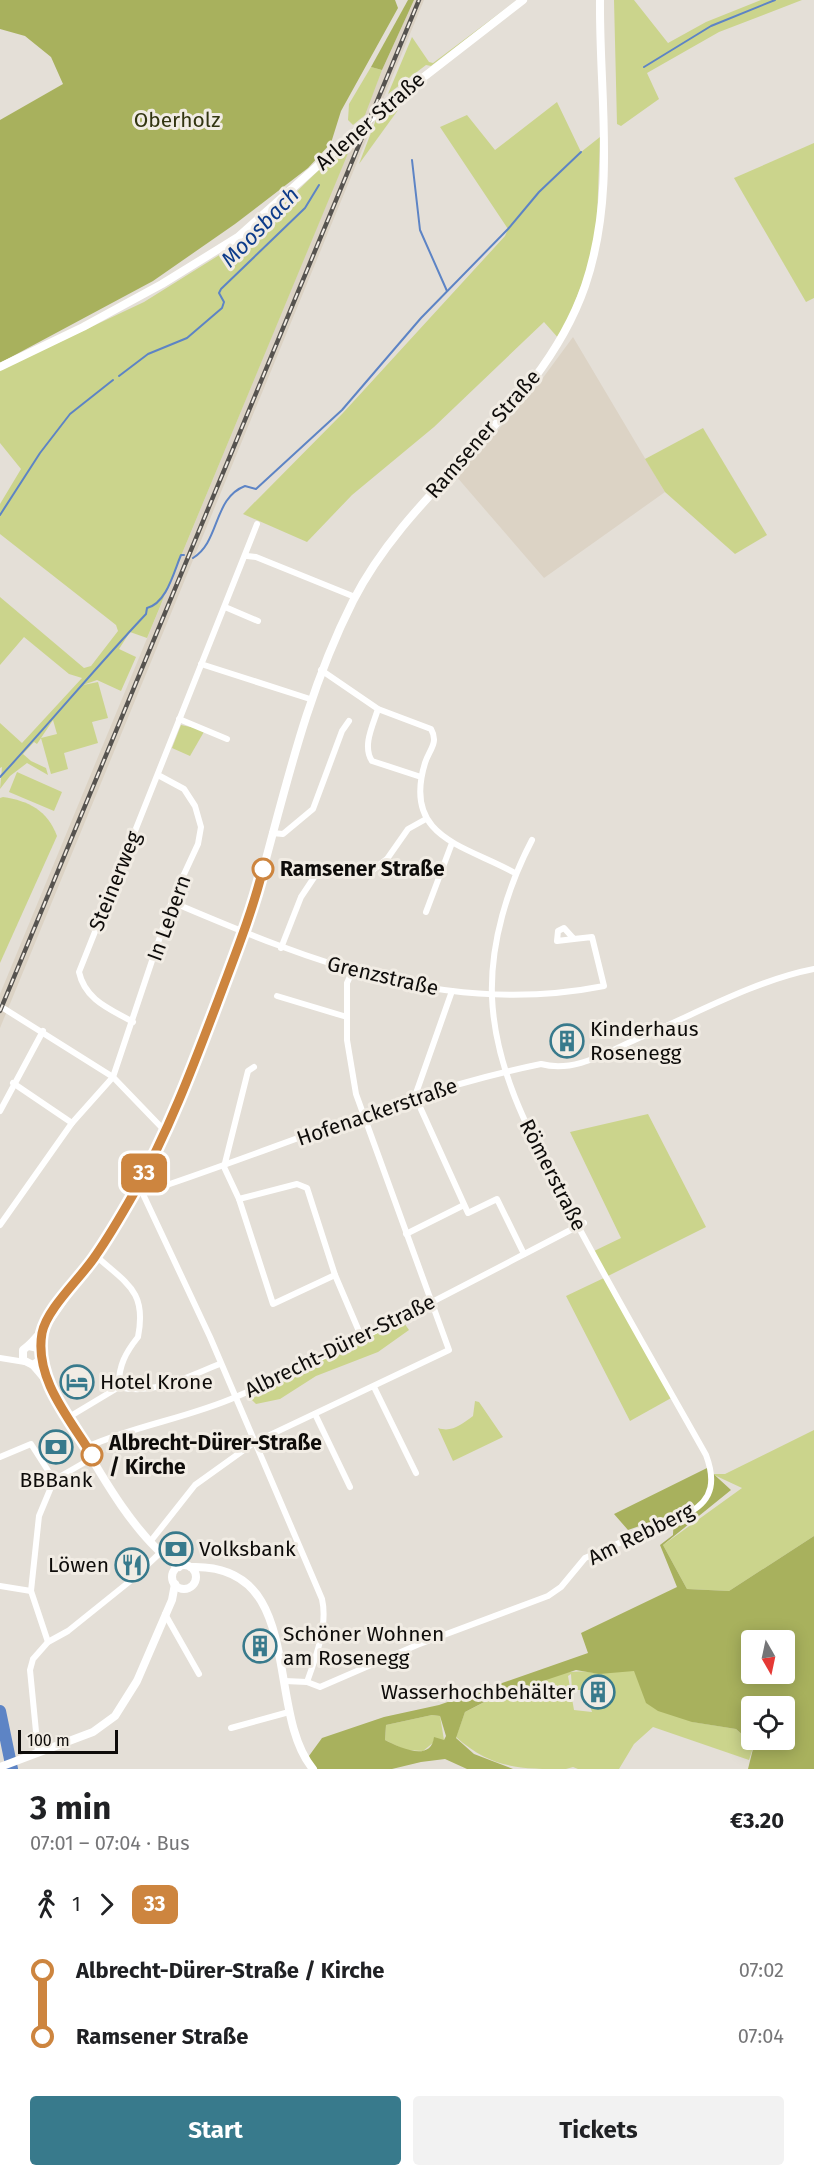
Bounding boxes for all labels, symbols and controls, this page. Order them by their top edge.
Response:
street label: Arlener Straße [310,66,430,176]
park label: Oberholz [134,107,220,133]
water label: Moosbach [215,181,305,273]
street label: Ramsener Straße [420,364,546,504]
street label: Steinerweg [83,827,147,935]
place label: Ramsener Straße [280,856,445,882]
marker: Ramsener Straße [252,858,274,880]
street label: In Lebern [141,871,197,965]
street label: Grenzstraße [325,951,441,1001]
place label: Kinderhaus Rosenegg [590,1016,699,1066]
building icon: Kinderhaus Rosenegg [549,1023,585,1059]
street label: Hofenackerstraße [293,1072,461,1152]
street label: Römerstraße [514,1115,592,1235]
line badge: 33 [117,1154,171,1192]
text: 33 [133,1160,155,1186]
street label: Albrecht-Dürer-Straße [241,1289,439,1403]
hotel icon: Hotel Krone [59,1364,95,1400]
place label: Hotel Krone [100,1369,213,1395]
bank icon: BBBank [38,1429,74,1465]
place label: Albrecht-Dürer-Straße / Kirche [108,1430,322,1480]
marker: Albrecht-Dürer-Straße / Kirche [81,1444,103,1466]
place label: BBBank [20,1467,93,1493]
street label: Am Rebberg [584,1497,698,1571]
bank icon: Volksbank [158,1531,194,1567]
place label: Volksbank [199,1536,296,1562]
restaurant icon: Löwen [114,1547,150,1583]
place label: Löwen [48,1552,109,1578]
place label: Schöner Wohnen am Rosenegg [283,1621,444,1671]
building icon: Schöner Wohnen am Rosenegg [242,1628,278,1664]
north arrow [741,1630,795,1684]
map controls [741,1630,795,1750]
building icon: Wasserhochbehälter [580,1674,616,1710]
place label: Wasserhochbehälter [381,1679,575,1705]
button: locate [741,1696,795,1750]
scale bar [18,1727,118,1754]
text: 100 m [27,1731,70,1750]
text: 3 min [30,1788,111,1828]
text: €3.20 [730,1807,784,1834]
text: 07:01 – 07:04 · Bus [30,1831,190,1855]
icon: walk [30,1888,63,1921]
icon: forward [90,1888,123,1921]
text: 33 [144,1891,166,1917]
text: 1 [72,1892,81,1916]
text: Albrecht-Dürer-Straße / Kirche [76,1957,385,1984]
text: 07:02 [739,1958,784,1982]
text: Ramsener Straße [76,2023,248,2050]
text: 07:04 [738,2024,784,2048]
button: Start [30,2096,401,2165]
button: Tickets [413,2096,784,2165]

